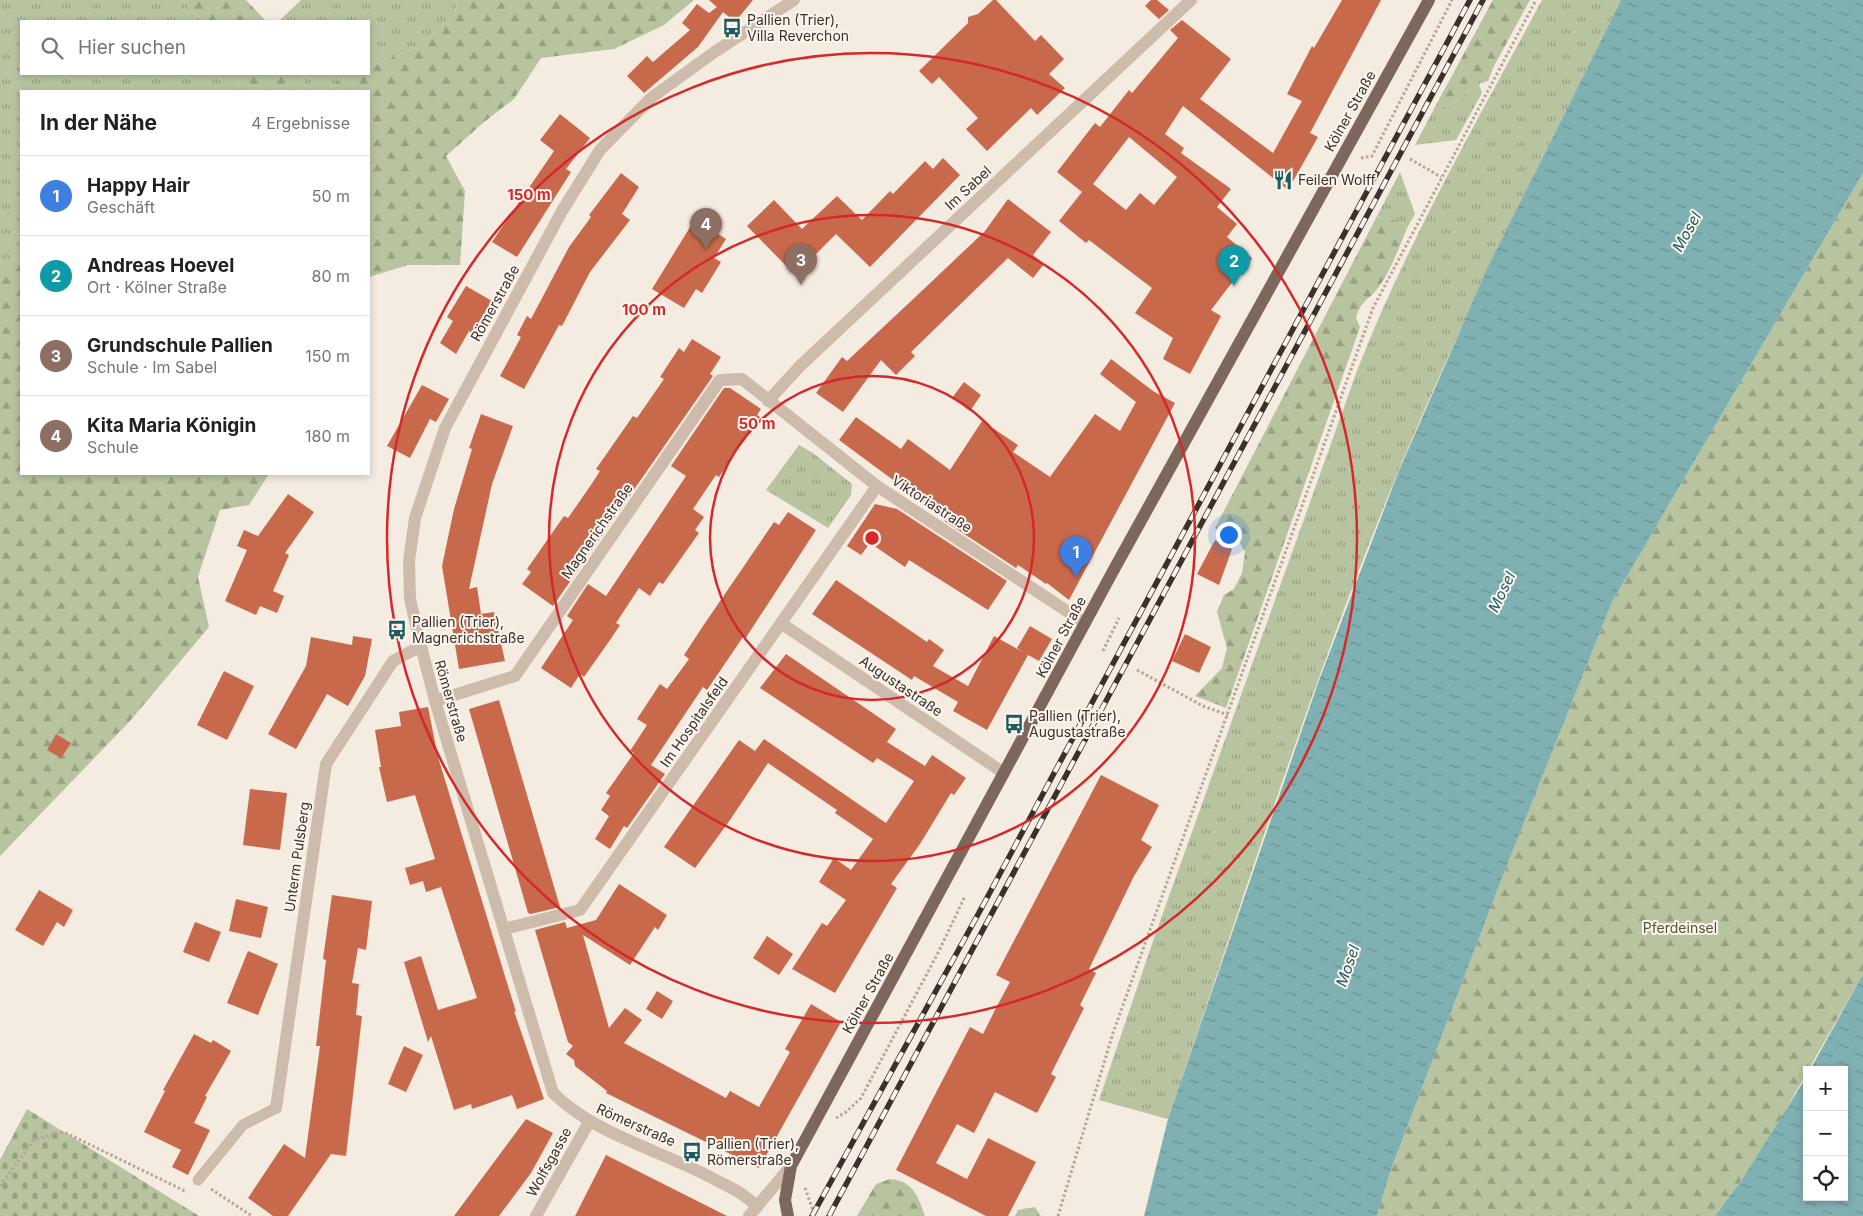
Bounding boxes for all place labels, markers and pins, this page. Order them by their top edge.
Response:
place label: Pallien (Trier), Villa Reverchon [747,11,849,44]
bus stop icon: Pallien (Trier), Villa Reverchon [721,17,743,39]
restaurant icon: Feilen Wolff [1272,169,1294,191]
place label: Feilen Wolff [1298,171,1376,188]
pin: 4 [690,208,722,249]
pin: 3 [785,244,817,285]
pin: 2 [1218,245,1250,286]
centre of rings [863,529,881,547]
pin: 1 [1060,536,1092,577]
place label: Pallien (Trier), Magnerichstraße [412,613,525,646]
bus stop icon: Pallien (Trier), Magnerichstraße [386,619,408,641]
place label: Pallien (Trier), Augustastraße [1029,707,1126,740]
bus stop icon: Pallien (Trier), Augustastraße [1003,713,1025,735]
place label: Pallien (Trier), Römerstraße [707,1135,799,1168]
bus stop icon: Pallien (Trier), Römerstraße [681,1141,703,1163]

